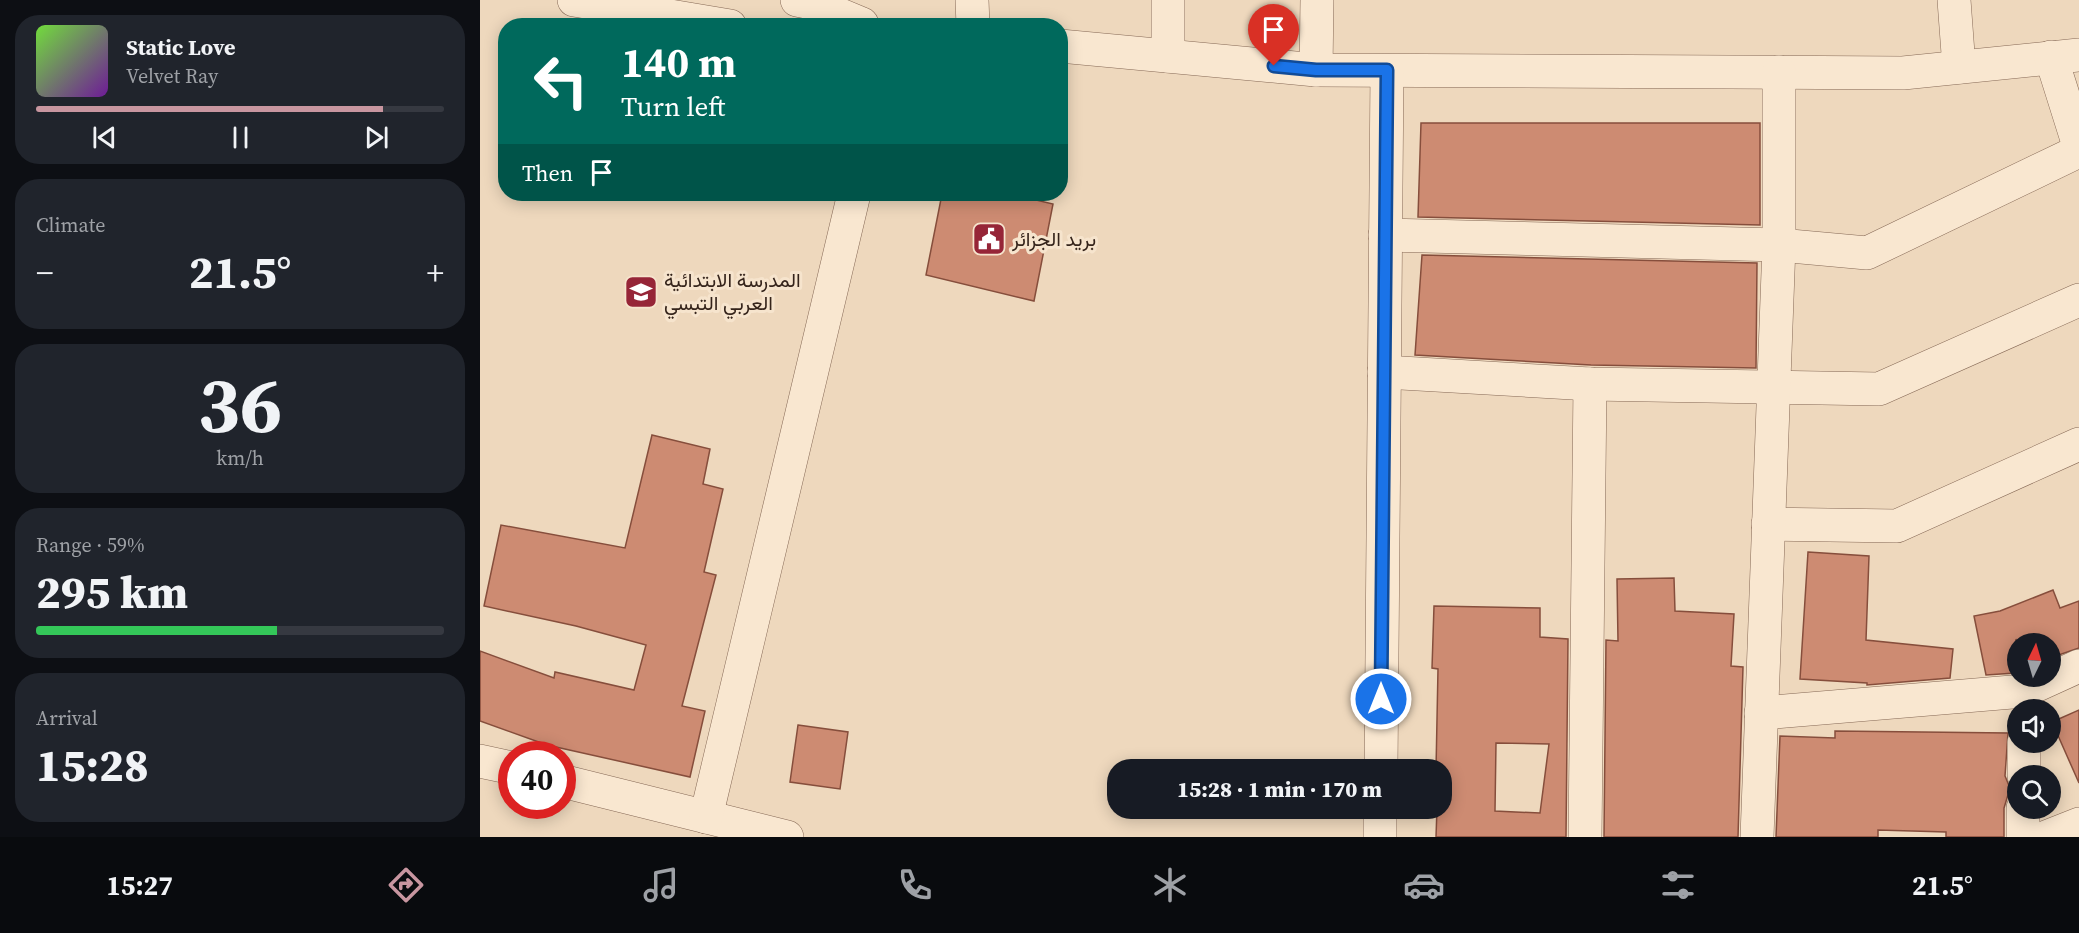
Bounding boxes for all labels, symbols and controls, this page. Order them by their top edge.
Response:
pin [1248,4,1299,66]
icon: arrive [1257,13,1290,46]
text: Static Love [126,32,236,62]
text: 140 m [621,33,736,91]
icon: left [522,42,600,120]
text: Velvet Ray [126,62,218,90]
text: Turn left [621,88,725,125]
icon: previous [88,121,121,154]
icon: pause [224,121,257,154]
icon: next [360,121,393,154]
icon: arrive [585,156,618,189]
text: Then [522,158,573,188]
text: Climate [36,211,105,239]
public building icon: بريد الجزائر [971,221,1007,257]
place label: بريد الجزائر [1011,225,1096,253]
text: 21.5° [189,241,291,303]
text: − [36,250,54,295]
text: + [427,250,444,295]
place label: المدرسة الابتدائية العربي التبسي [664,266,801,320]
school or university icon: المدرسة الابتدائية العربي التبسي [623,274,659,310]
text: 36 [198,351,282,458]
text: km/h [216,444,264,472]
text: Range · 59% [36,531,145,559]
text: 295 km [36,561,188,623]
north arrow [2007,633,2061,687]
map controls [2007,633,2061,819]
position arrow [1349,667,1413,731]
button: sound [2007,699,2061,753]
text: Arrival [36,704,98,732]
text: 15:28 [36,734,149,796]
speed limit sign: 40 [498,741,576,819]
button: search [2007,765,2061,819]
text: 15:28 · 1 min · 170 m [1177,774,1382,804]
icon: directions [385,864,427,906]
icon: music [640,864,682,906]
icon: phone [894,864,936,906]
icon: climate [1149,864,1191,906]
icon: car [1403,864,1445,906]
icon: filters [1657,864,1699,906]
text: 15:27 [106,867,173,904]
text: 21.5° [1912,867,1973,904]

